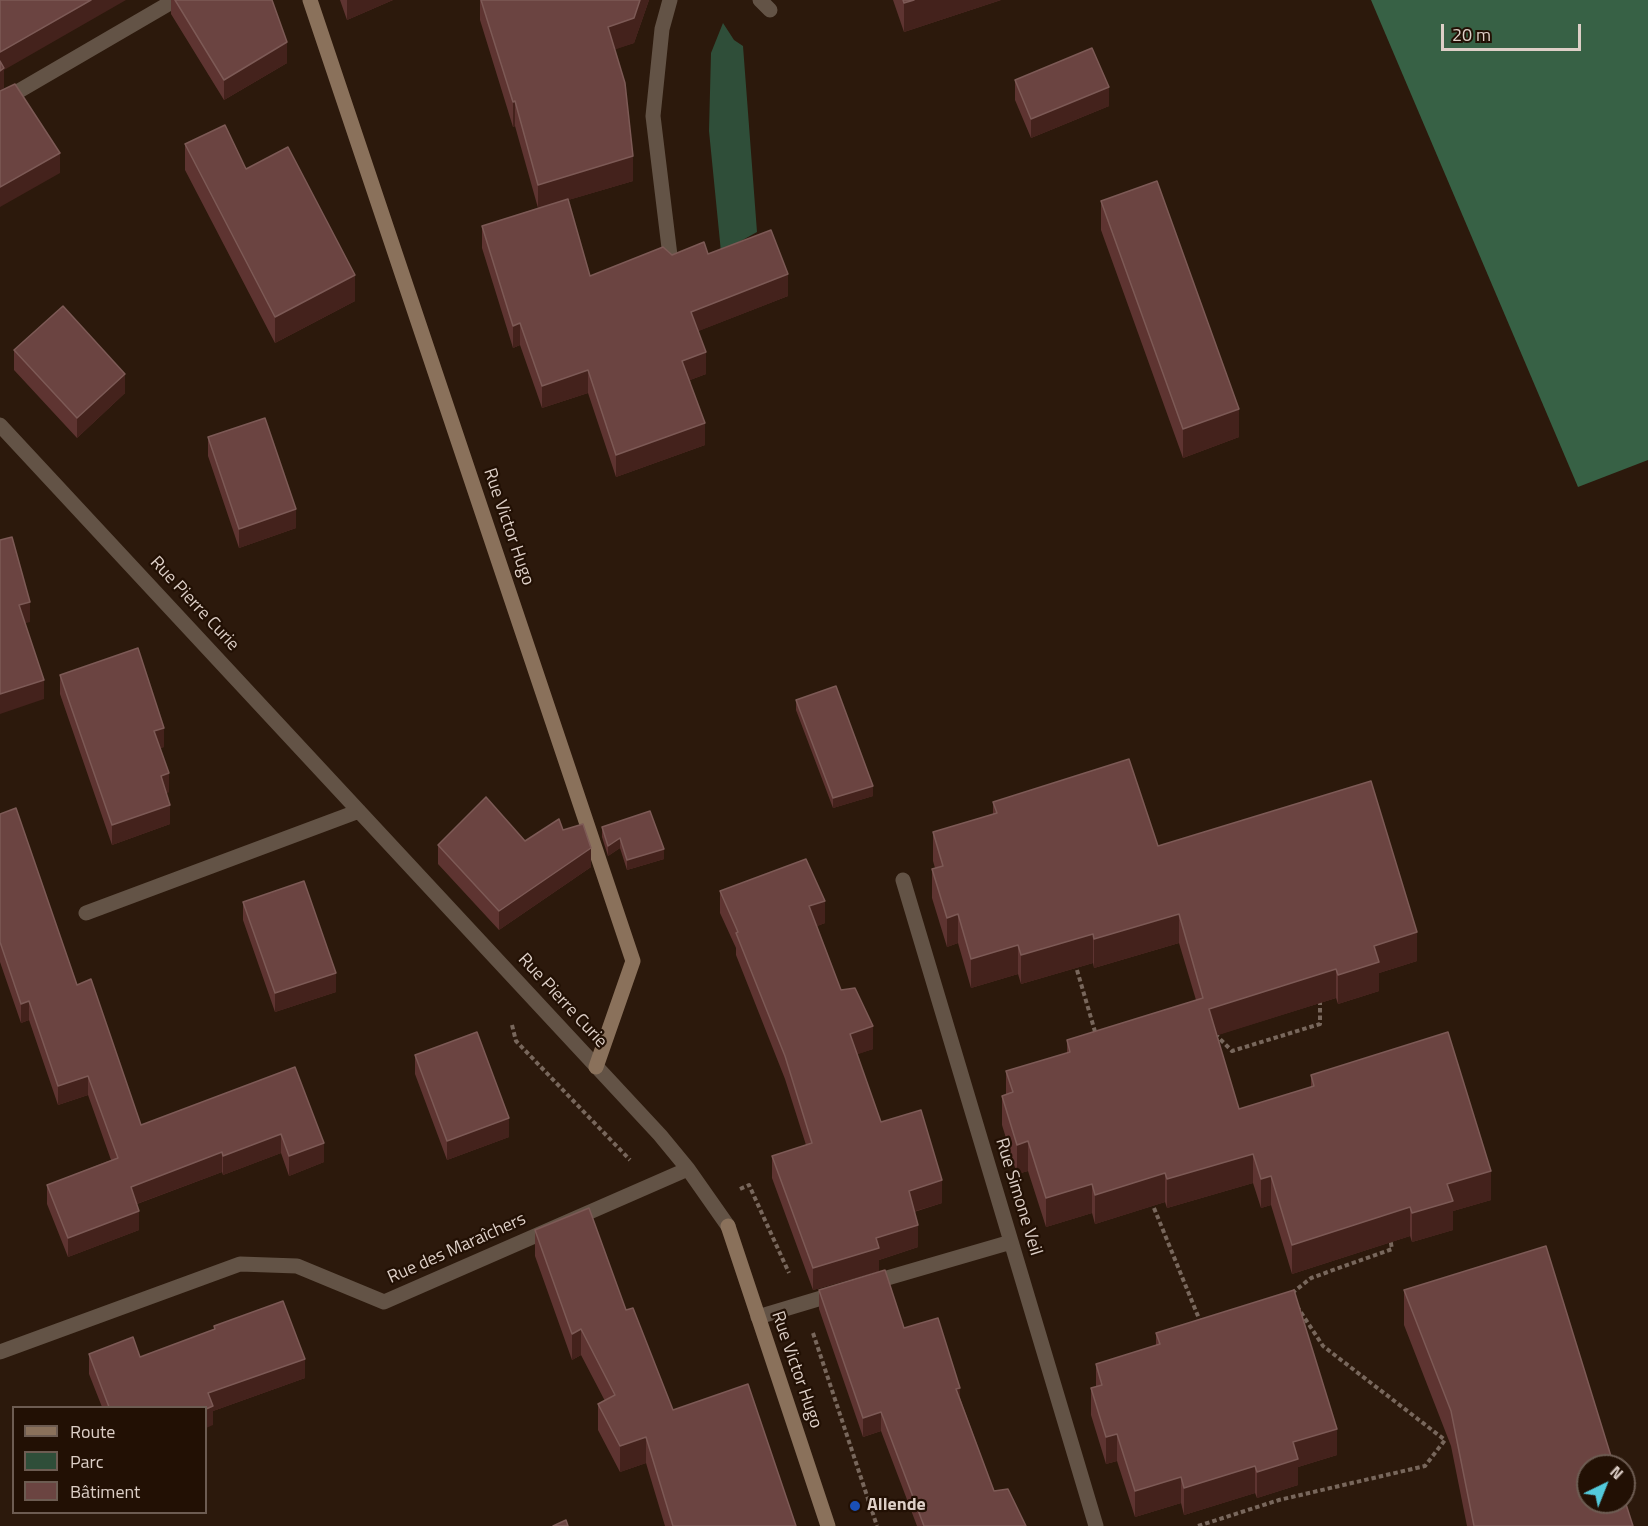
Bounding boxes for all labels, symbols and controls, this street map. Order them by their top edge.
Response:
scale bar [1444,12,1584,50]
text: 20 m [1452,21,1491,48]
street label: Rue Victor Hugo [478,466,538,588]
street label: Rue Pierre Curie [145,552,243,656]
street label: Rue Pierre Curie [513,949,611,1053]
street label: Rue Simone Veil [990,1136,1046,1258]
street label: Rue des Maraîchers [384,1209,530,1289]
street label: Rue Victor Hugo [766,1309,826,1431]
legend [12,1406,207,1514]
text: Route [70,1418,115,1445]
text: Parc [70,1448,104,1475]
north arrow [1576,1454,1636,1514]
text: N [1605,1460,1629,1485]
text: Bâtiment [70,1478,140,1505]
place label: Allende [867,1495,926,1517]
marker: Allende [848,1499,862,1513]

